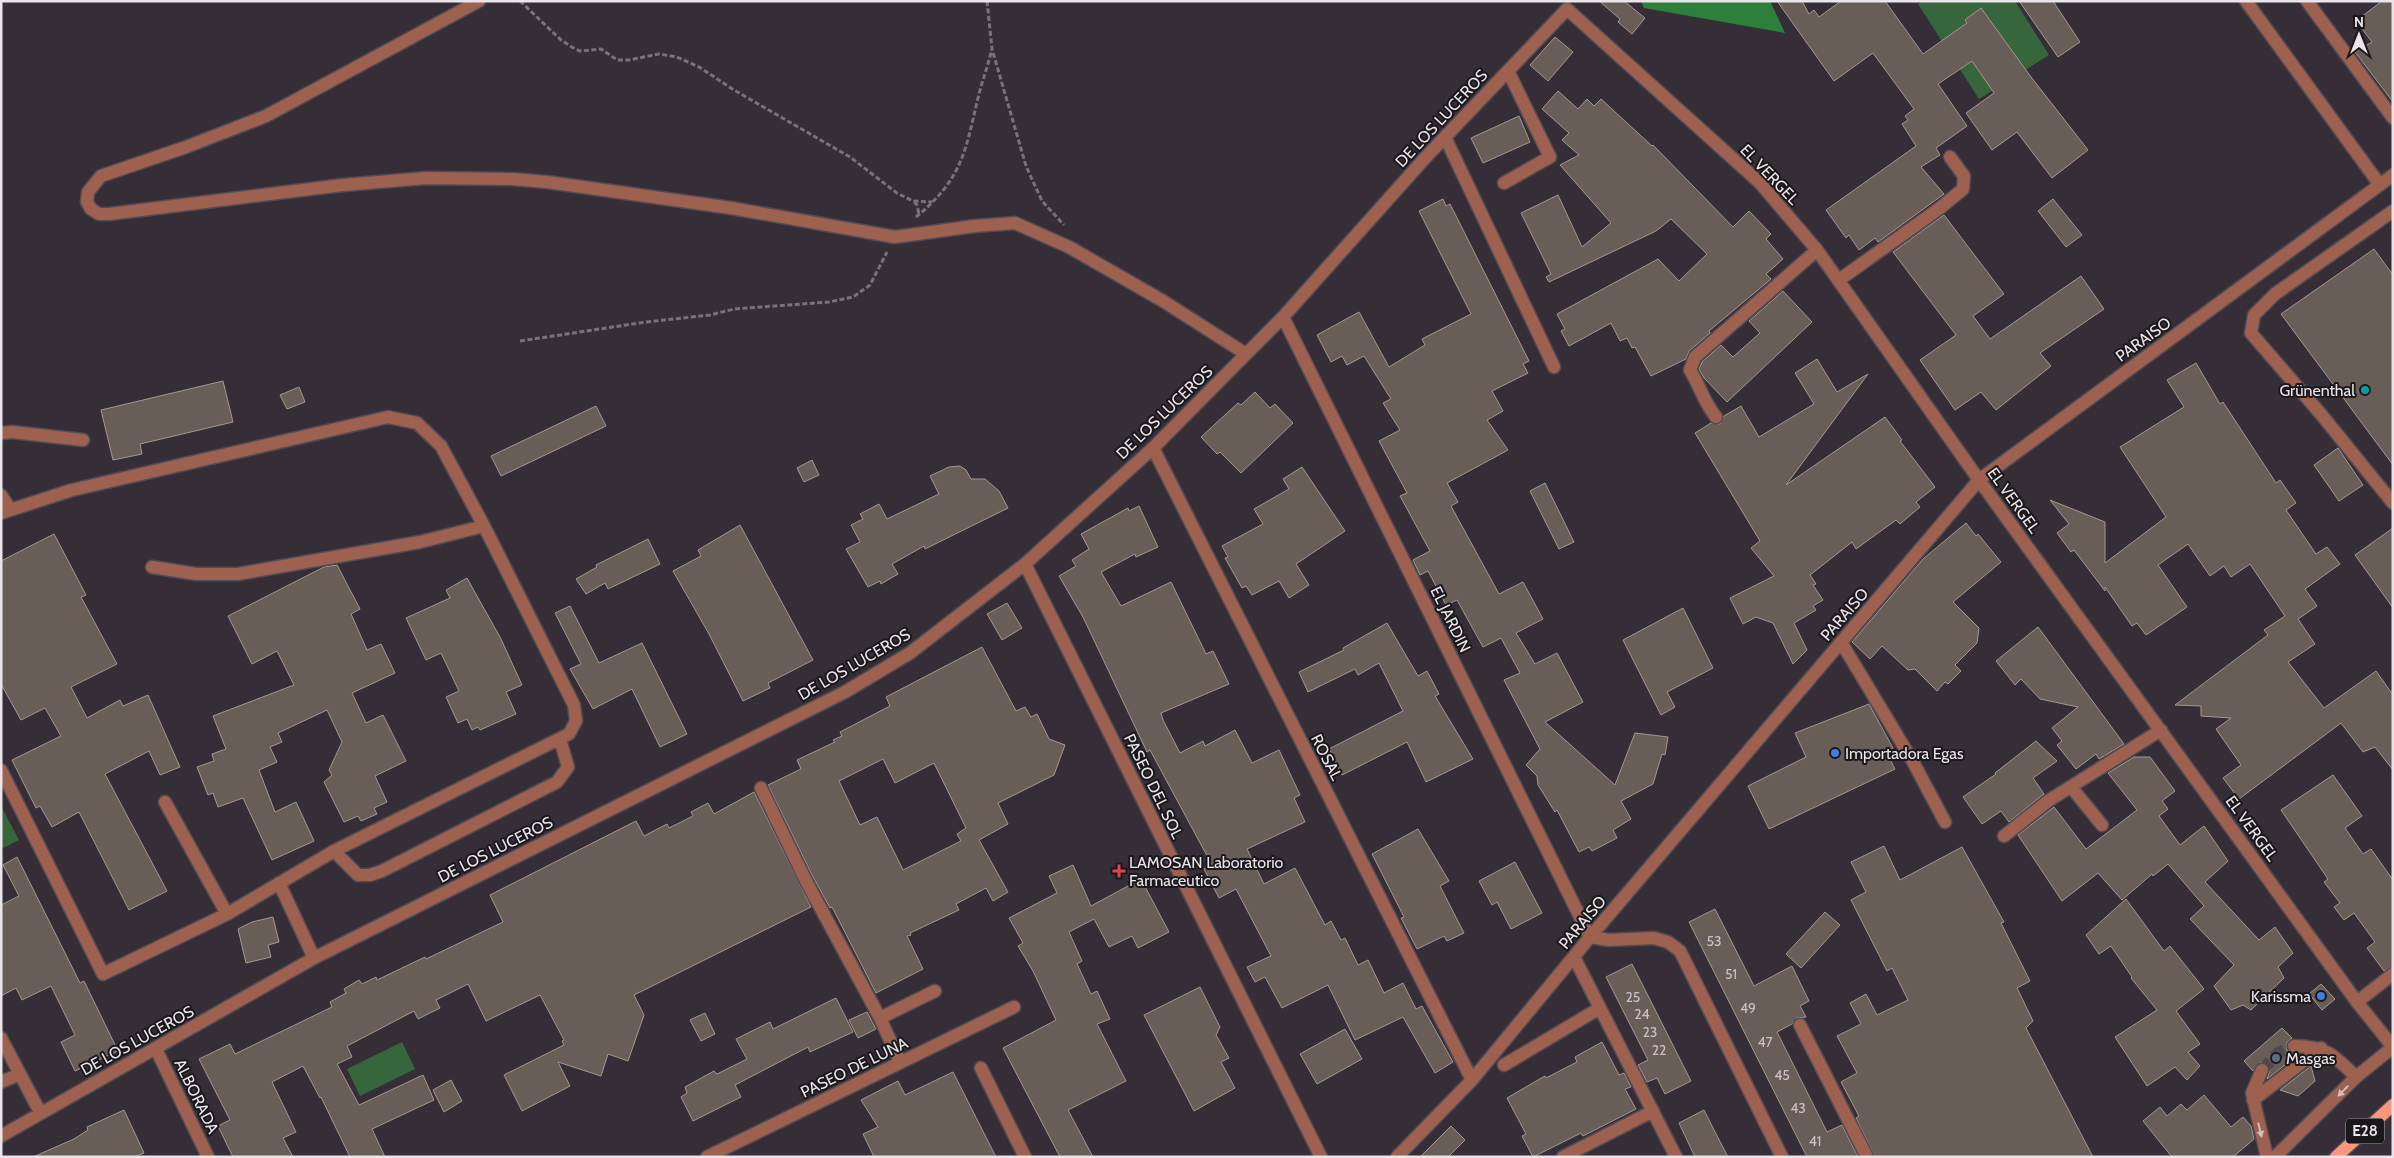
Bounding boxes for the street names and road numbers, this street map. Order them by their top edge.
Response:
street label: DE LOS LUCEROS [1391,66,1491,171]
street label: EL VERGEL [1736,140,1803,208]
street label: PARAISO [2112,313,2175,366]
street label: DE LOS LUCEROS [1112,362,1216,463]
street label: EL VERGEL [1983,464,2044,537]
street label: EL JARDIN [1426,583,1475,655]
street label: PARAISO [1816,584,1872,645]
street label: DE LOS LUCEROS [795,625,914,704]
street label: PASEO DEL SOL [1120,731,1187,842]
street label: ROSAL [1307,731,1346,783]
street label: EL VERGEL [2221,792,2282,865]
street label: DE LOS LUCEROS [435,812,556,887]
street label: PARAISO [1555,892,1610,953]
street label: DE LOS LUCEROS [77,1002,197,1079]
street label: PASEO DE LUNA [798,1033,911,1102]
street label: ALBORADA [170,1056,223,1137]
road number: E28 [2346,1118,2384,1144]

